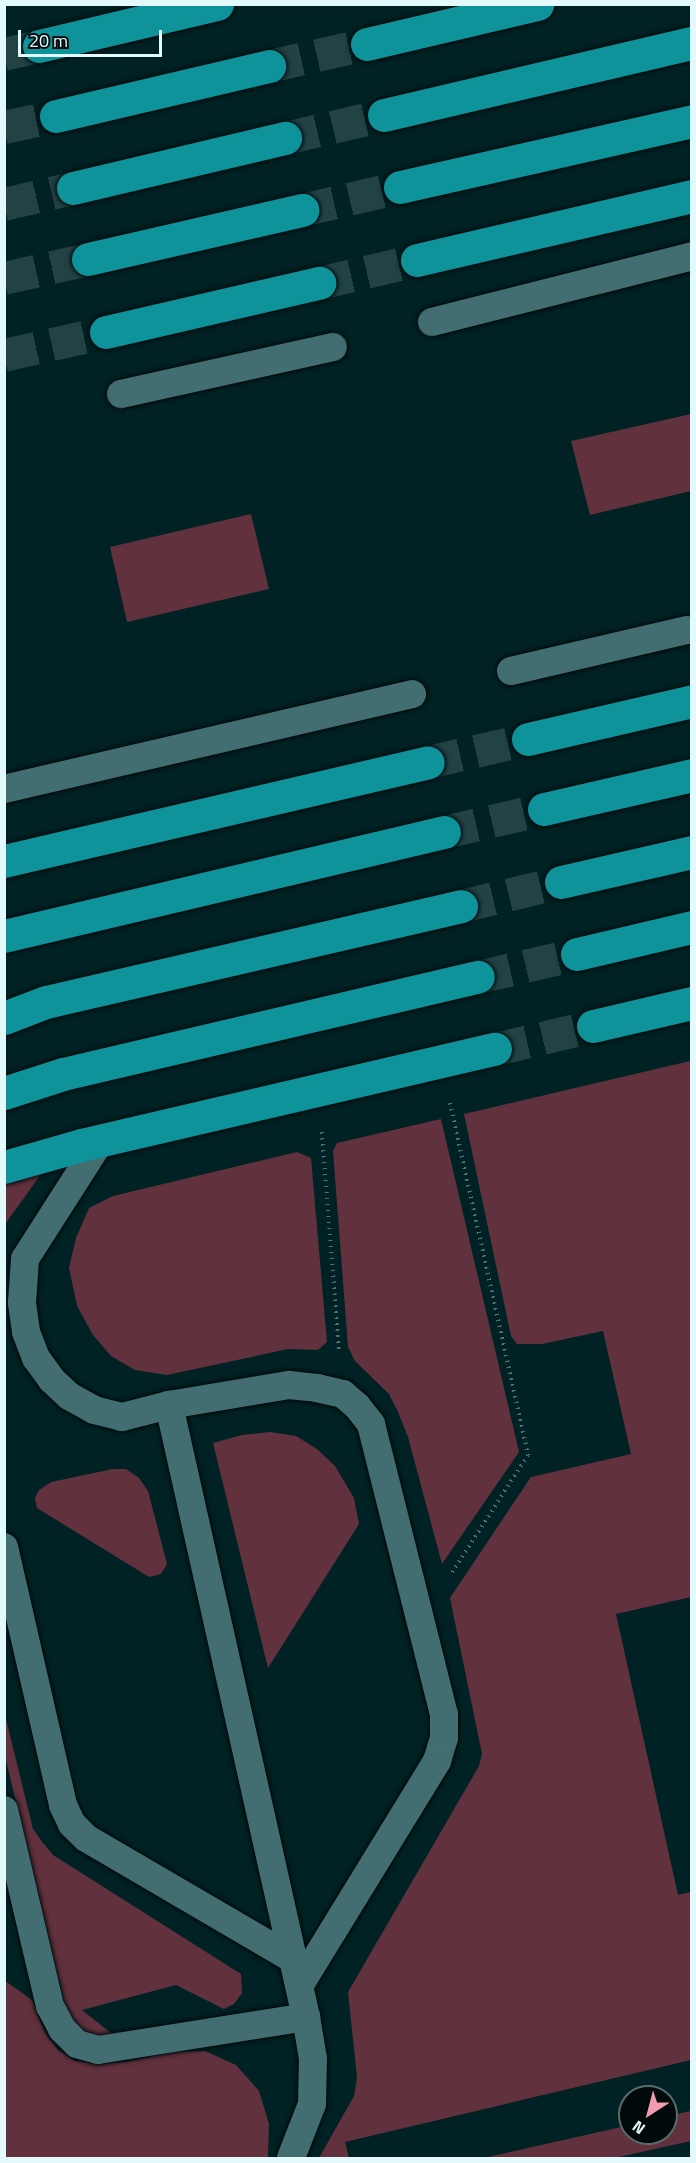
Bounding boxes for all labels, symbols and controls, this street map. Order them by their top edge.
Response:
scale bar [21,18,165,56]
text: 20 m [29,27,68,54]
north arrow [618,2085,678,2145]
text: N [627,2115,650,2141]

